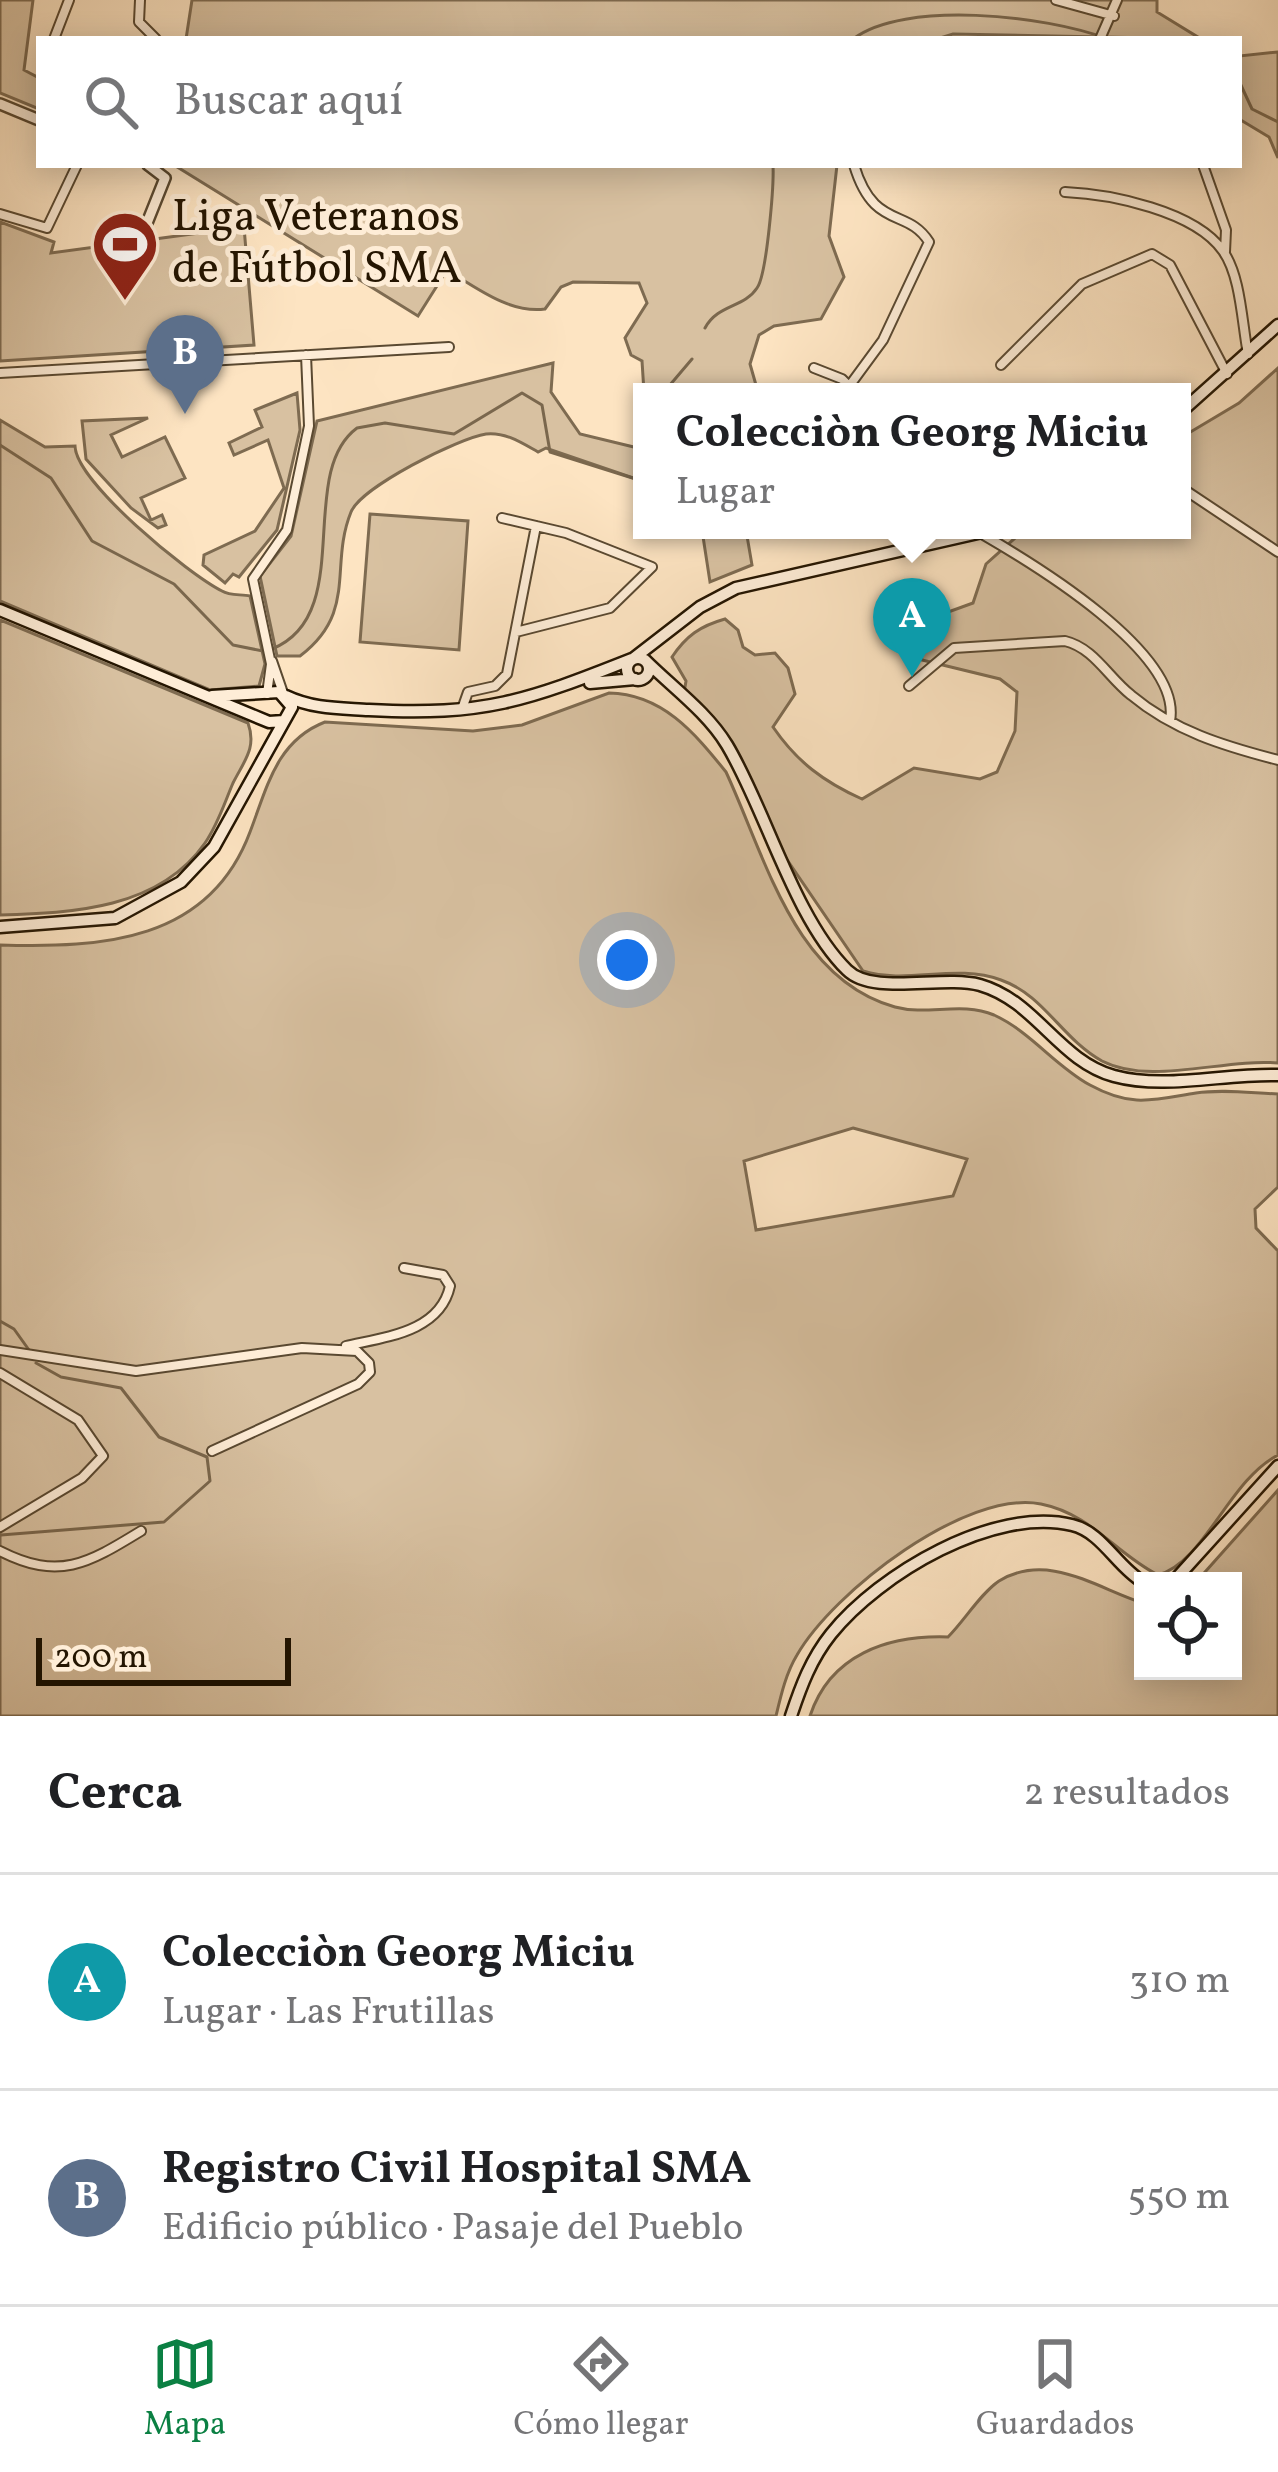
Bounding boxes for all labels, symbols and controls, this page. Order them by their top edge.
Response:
search box [36,36,1242,168]
icon: search [78,69,144,135]
text: Buscar aquí [174,71,403,134]
place label: Liga Veteranos de Fútbol SMA [172,187,462,302]
sports icon: Liga Veteranos de Fútbol SMA [90,209,160,303]
pin: B [146,315,224,414]
popup [633,383,1191,539]
text: Colecciòn Georg Miciu [676,403,1148,466]
text: Lugar [676,466,775,520]
pin: A [873,578,951,677]
your location [597,930,657,990]
map controls [1134,1572,1242,1680]
button: locate [1134,1572,1242,1680]
scale bar [36,1632,291,1685]
text: 200 m [54,1636,148,1682]
text: Cerca [48,1759,183,1830]
text: 2 resultados [1024,1767,1230,1821]
text: Colecciòn Georg Miciu [162,1923,635,1986]
text: A [73,1955,101,2009]
text: 310 m [1129,1955,1230,2009]
text: Lugar · Las Frutillas [162,1986,494,2040]
text: Registro Civil Hospital SMA [162,2139,751,2202]
text: B [74,2171,100,2225]
text: 550 m [1128,2171,1230,2225]
text: Edificio público · Pasaje del Pueblo [162,2202,743,2256]
tab: Mapa [144,2331,226,2449]
tab: Cómo llegar [514,2331,689,2449]
tab: Guardados [976,2331,1134,2449]

